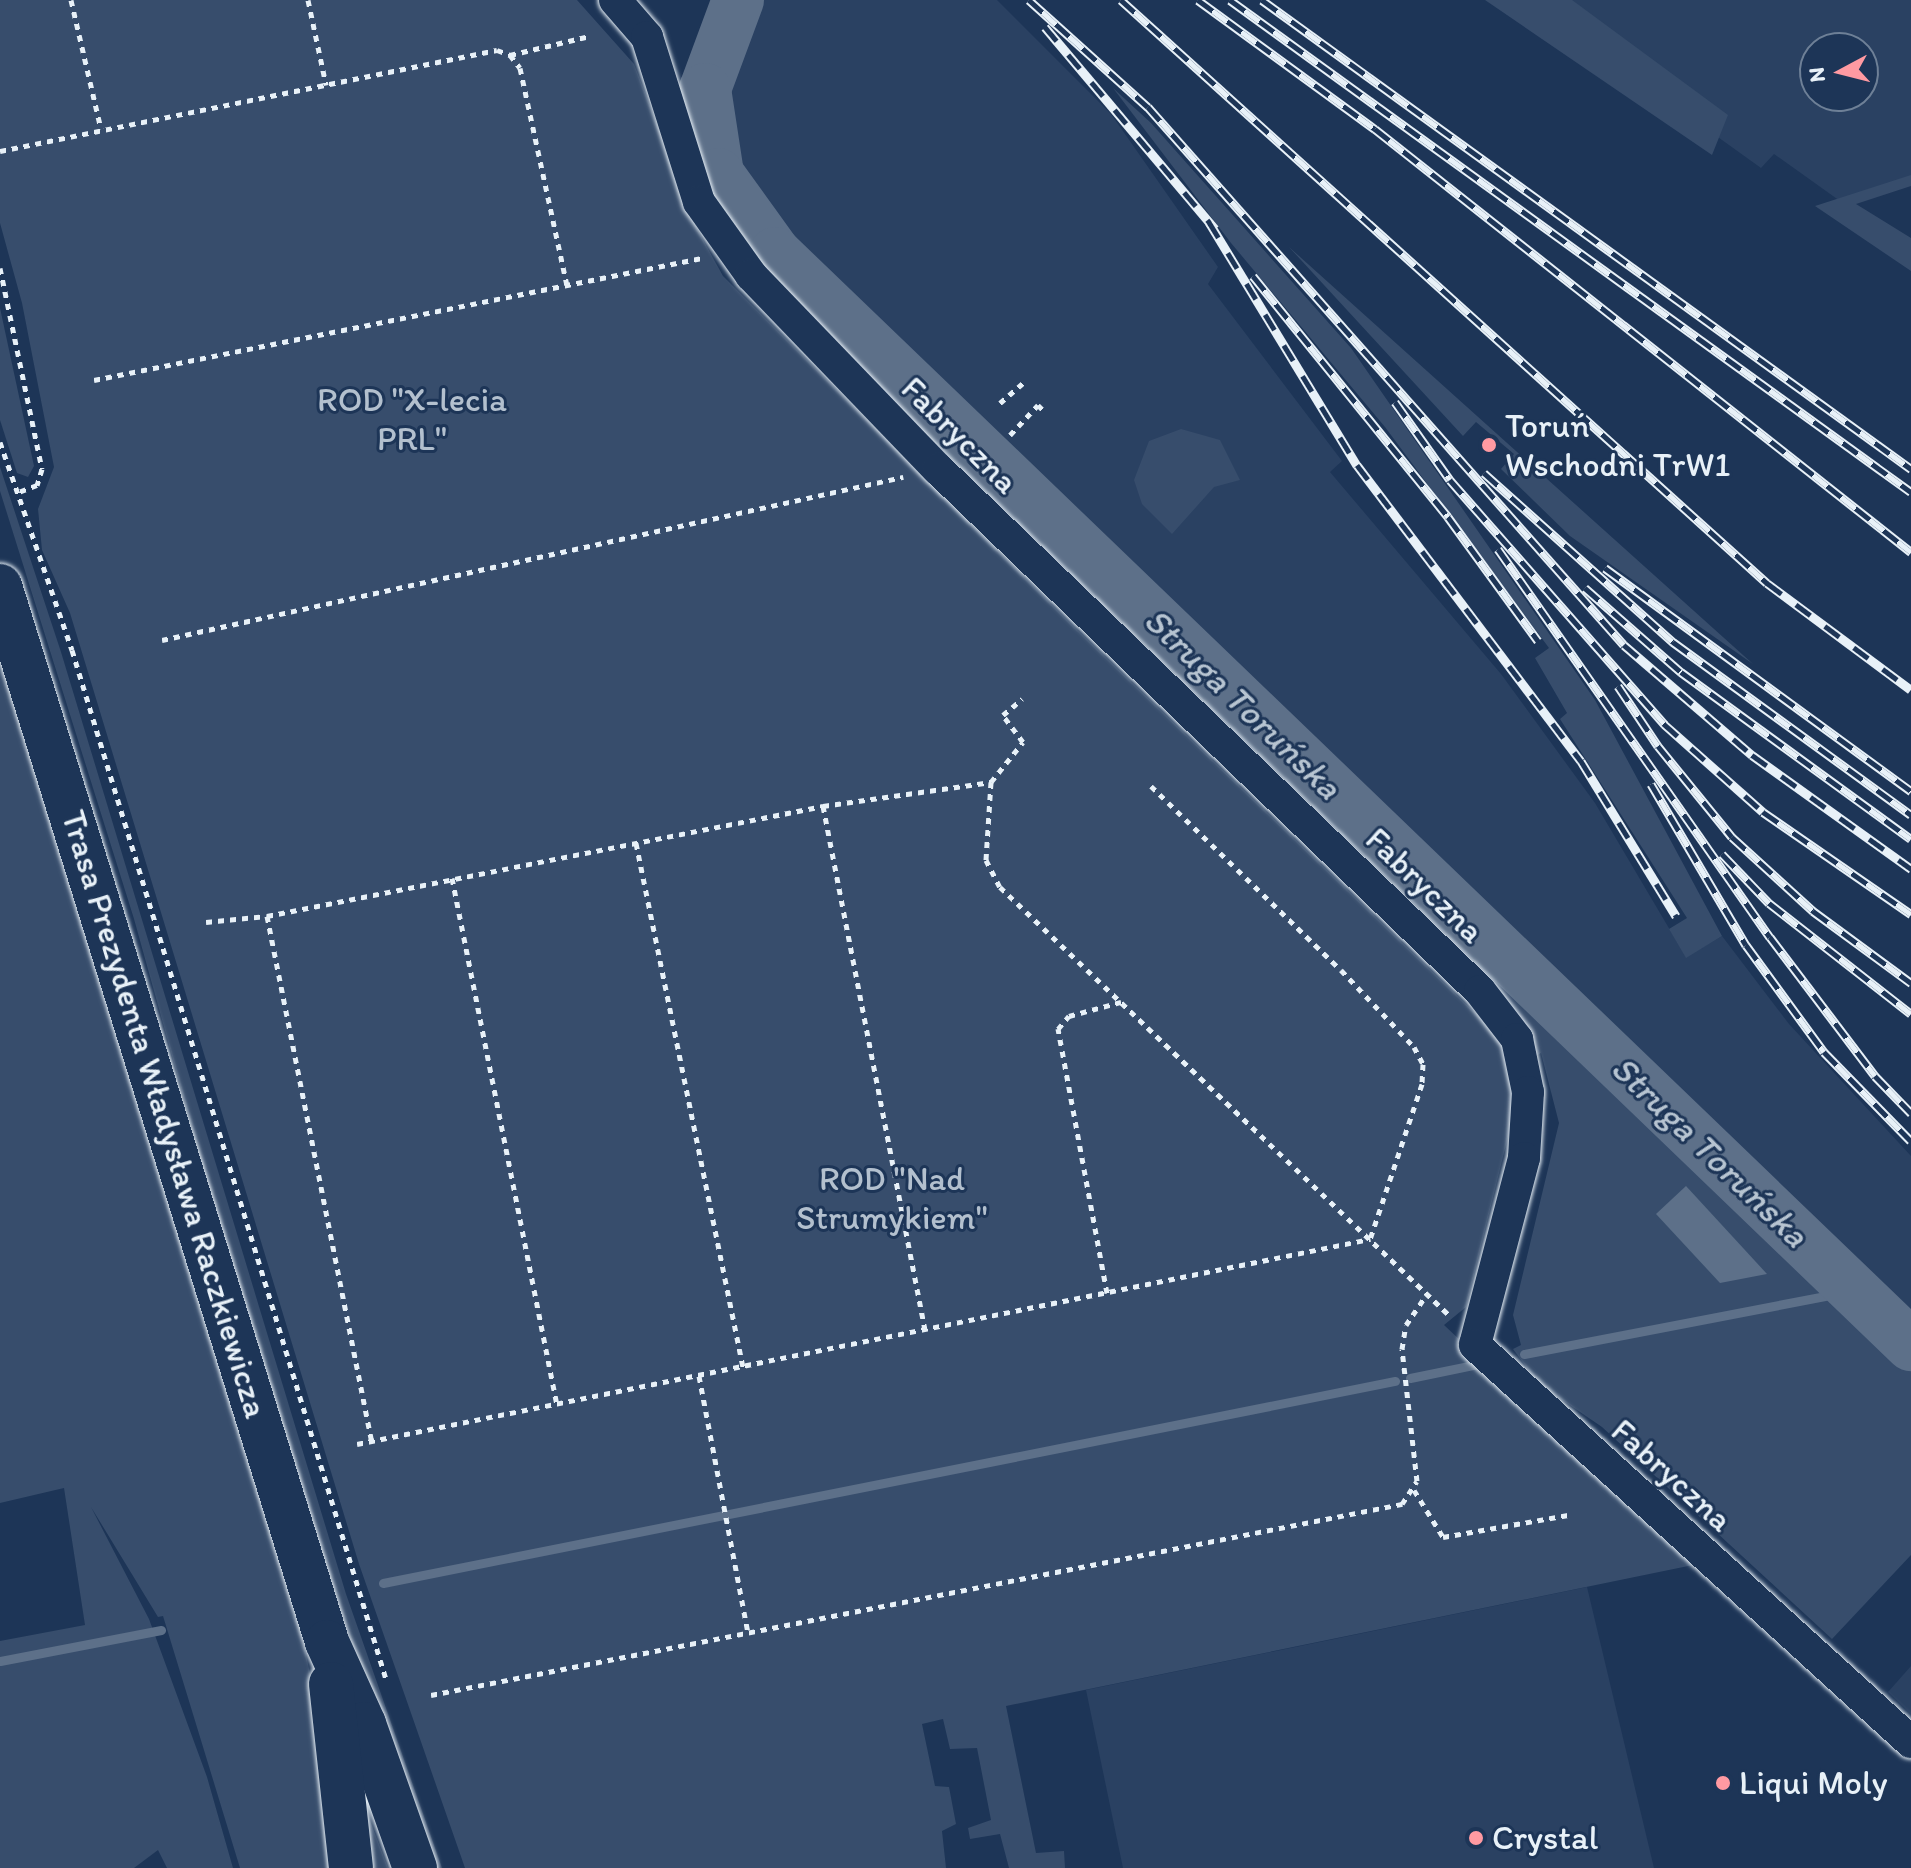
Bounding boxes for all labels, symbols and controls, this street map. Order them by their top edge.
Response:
north arrow [1799,32,1879,112]
text: N [1802,66,1831,84]
street label: Fabryczna [893,368,1027,502]
park label: ROD "X-lecia PRL" [317,379,507,458]
place label: Toruń Wschodni TrW1 [1505,405,1728,484]
marker: Toruń Wschodni TrW1 [1480,436,1498,454]
water label: Struga Toruńska [1137,599,1349,807]
street label: Trasa Prezydenta Władysława Raczkiewicza [53,805,277,1423]
street label: Fabryczna [1357,819,1493,951]
water label: Struga Toruńska [1604,1047,1816,1255]
park label: ROD "Nad Strumykiem" [796,1158,988,1238]
street label: Fabryczna [1603,1410,1741,1540]
place label: Liqui Moly [1739,1763,1887,1803]
marker: Liqui Moly [1714,1774,1732,1792]
place label: Crystal [1492,1818,1598,1858]
marker: Crystal [1467,1829,1485,1847]

